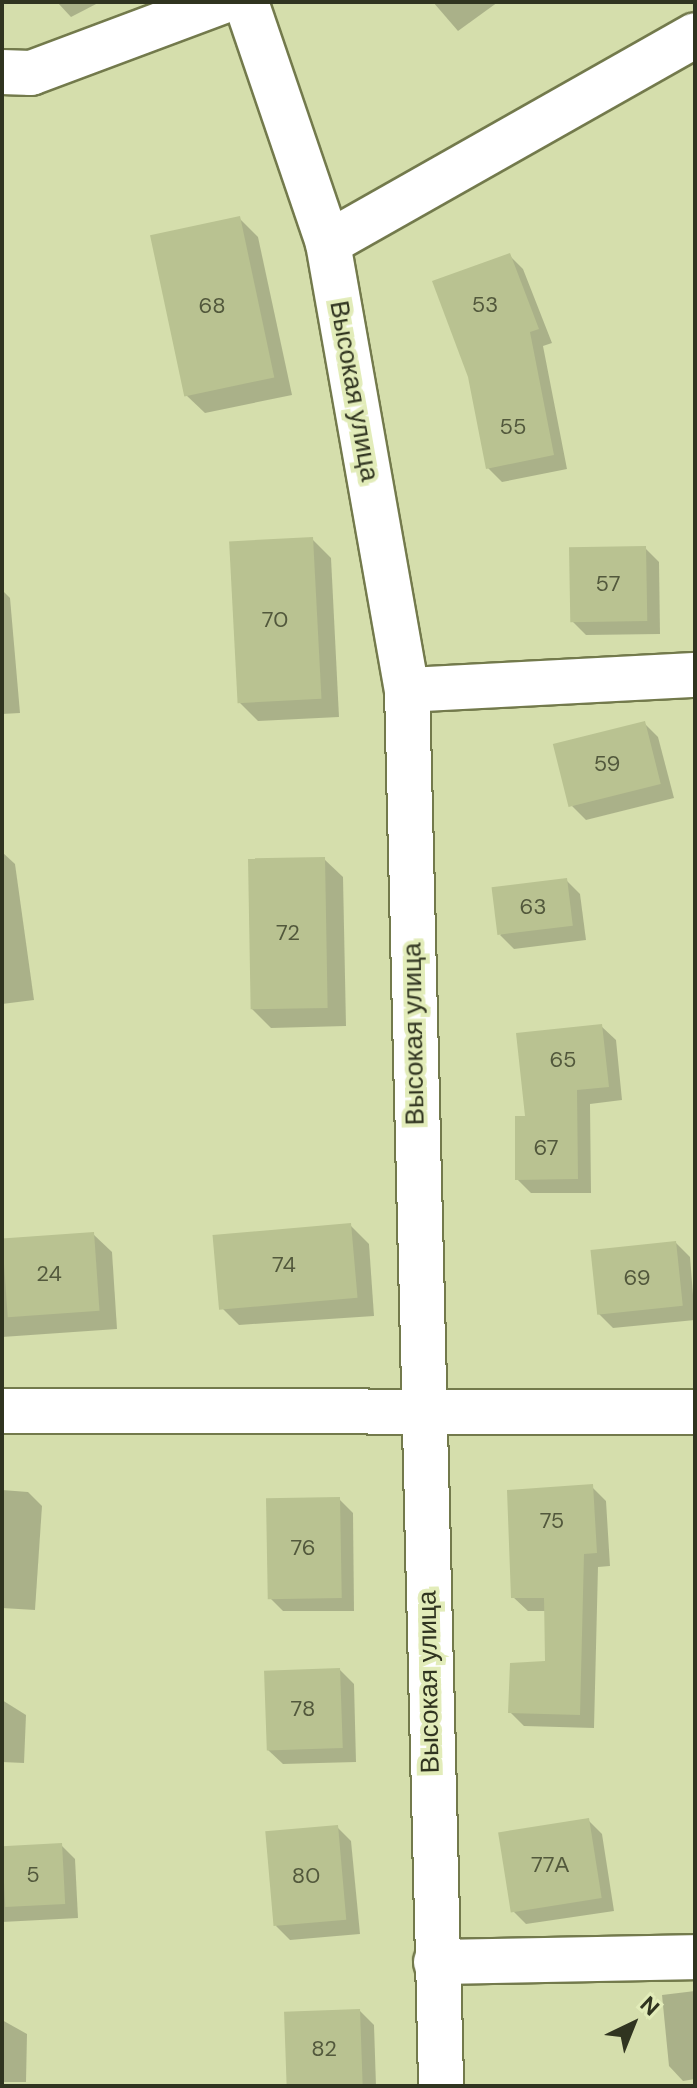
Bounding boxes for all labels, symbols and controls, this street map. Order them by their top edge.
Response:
house number: 53 [472,292,498,318]
house number: 68 [198,293,226,319]
street label: Высокая улица [323,298,385,484]
house number: 55 [500,414,526,440]
house number: 57 [596,571,620,597]
house number: 70 [262,607,288,633]
house number: 59 [594,751,620,777]
house number: 63 [520,894,546,920]
house number: 72 [276,920,300,946]
street label: Высокая улица [397,942,431,1126]
house number: 65 [550,1047,576,1073]
house number: 67 [534,1135,558,1161]
house number: 74 [272,1252,296,1278]
house number: 24 [36,1261,62,1287]
house number: 69 [623,1265,651,1291]
house number: 75 [540,1508,564,1534]
house number: 76 [291,1535,315,1561]
street label: Высокая улица [412,1590,446,1774]
house number: 78 [291,1696,315,1722]
house number: 77А [531,1852,569,1878]
house number: 5 [26,1862,40,1888]
house number: 80 [292,1863,320,1889]
north arrow [593,1984,673,2064]
text: N [634,1990,665,2022]
house number: 82 [311,2036,337,2062]

